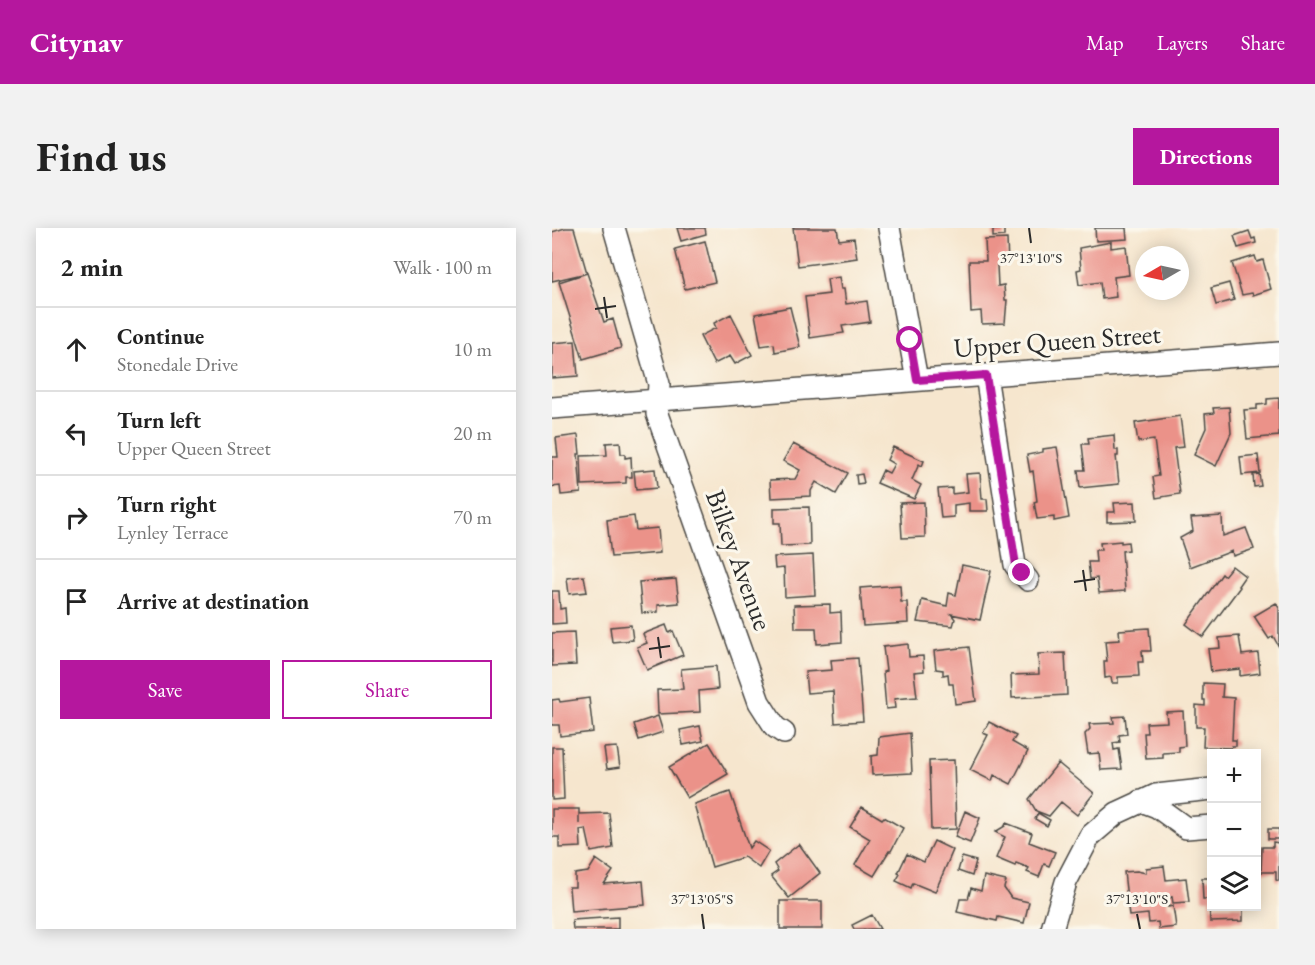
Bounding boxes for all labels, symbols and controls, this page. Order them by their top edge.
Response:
text: Citynav [30,24,123,60]
text: Map [1086,29,1124,56]
text: Layers [1157,29,1208,56]
text: Share [1241,29,1285,56]
button: Directions [1133,128,1279,185]
text: Find us [36,129,167,184]
north arrow [1135,246,1189,300]
text: 37°13'10"S [1000,248,1062,267]
text: 2 min [60,250,123,284]
text: Walk · 100 m [393,254,492,280]
street label: Upper Queen Street [952,316,1162,365]
text: Continue [117,322,204,351]
route start [896,326,922,352]
icon: ahead [60,333,93,366]
text: 10 m [453,336,492,362]
text: Stonedale Drive [117,351,238,377]
text: Turn left [117,406,201,435]
icon: left [60,417,93,450]
text: 20 m [453,420,492,446]
text: Upper Queen Street [117,435,271,461]
street label: Bilkey Avenue [698,485,781,635]
text: Turn right [117,490,216,519]
icon: right [60,501,93,534]
text: 70 m [453,504,492,530]
text: Lynley Terrace [117,519,228,545]
route end [1008,559,1034,585]
icon: arrive [60,585,93,618]
text: Arrive at destination [117,587,309,616]
button: Save [60,660,270,719]
button: Share [282,660,492,719]
map controls [1207,749,1261,911]
button: + [1207,749,1261,803]
button: − [1207,803,1261,857]
button: layers [1207,857,1261,911]
text: 37°13'05"S [671,889,733,908]
text: 37°13'10"S [1106,889,1168,908]

